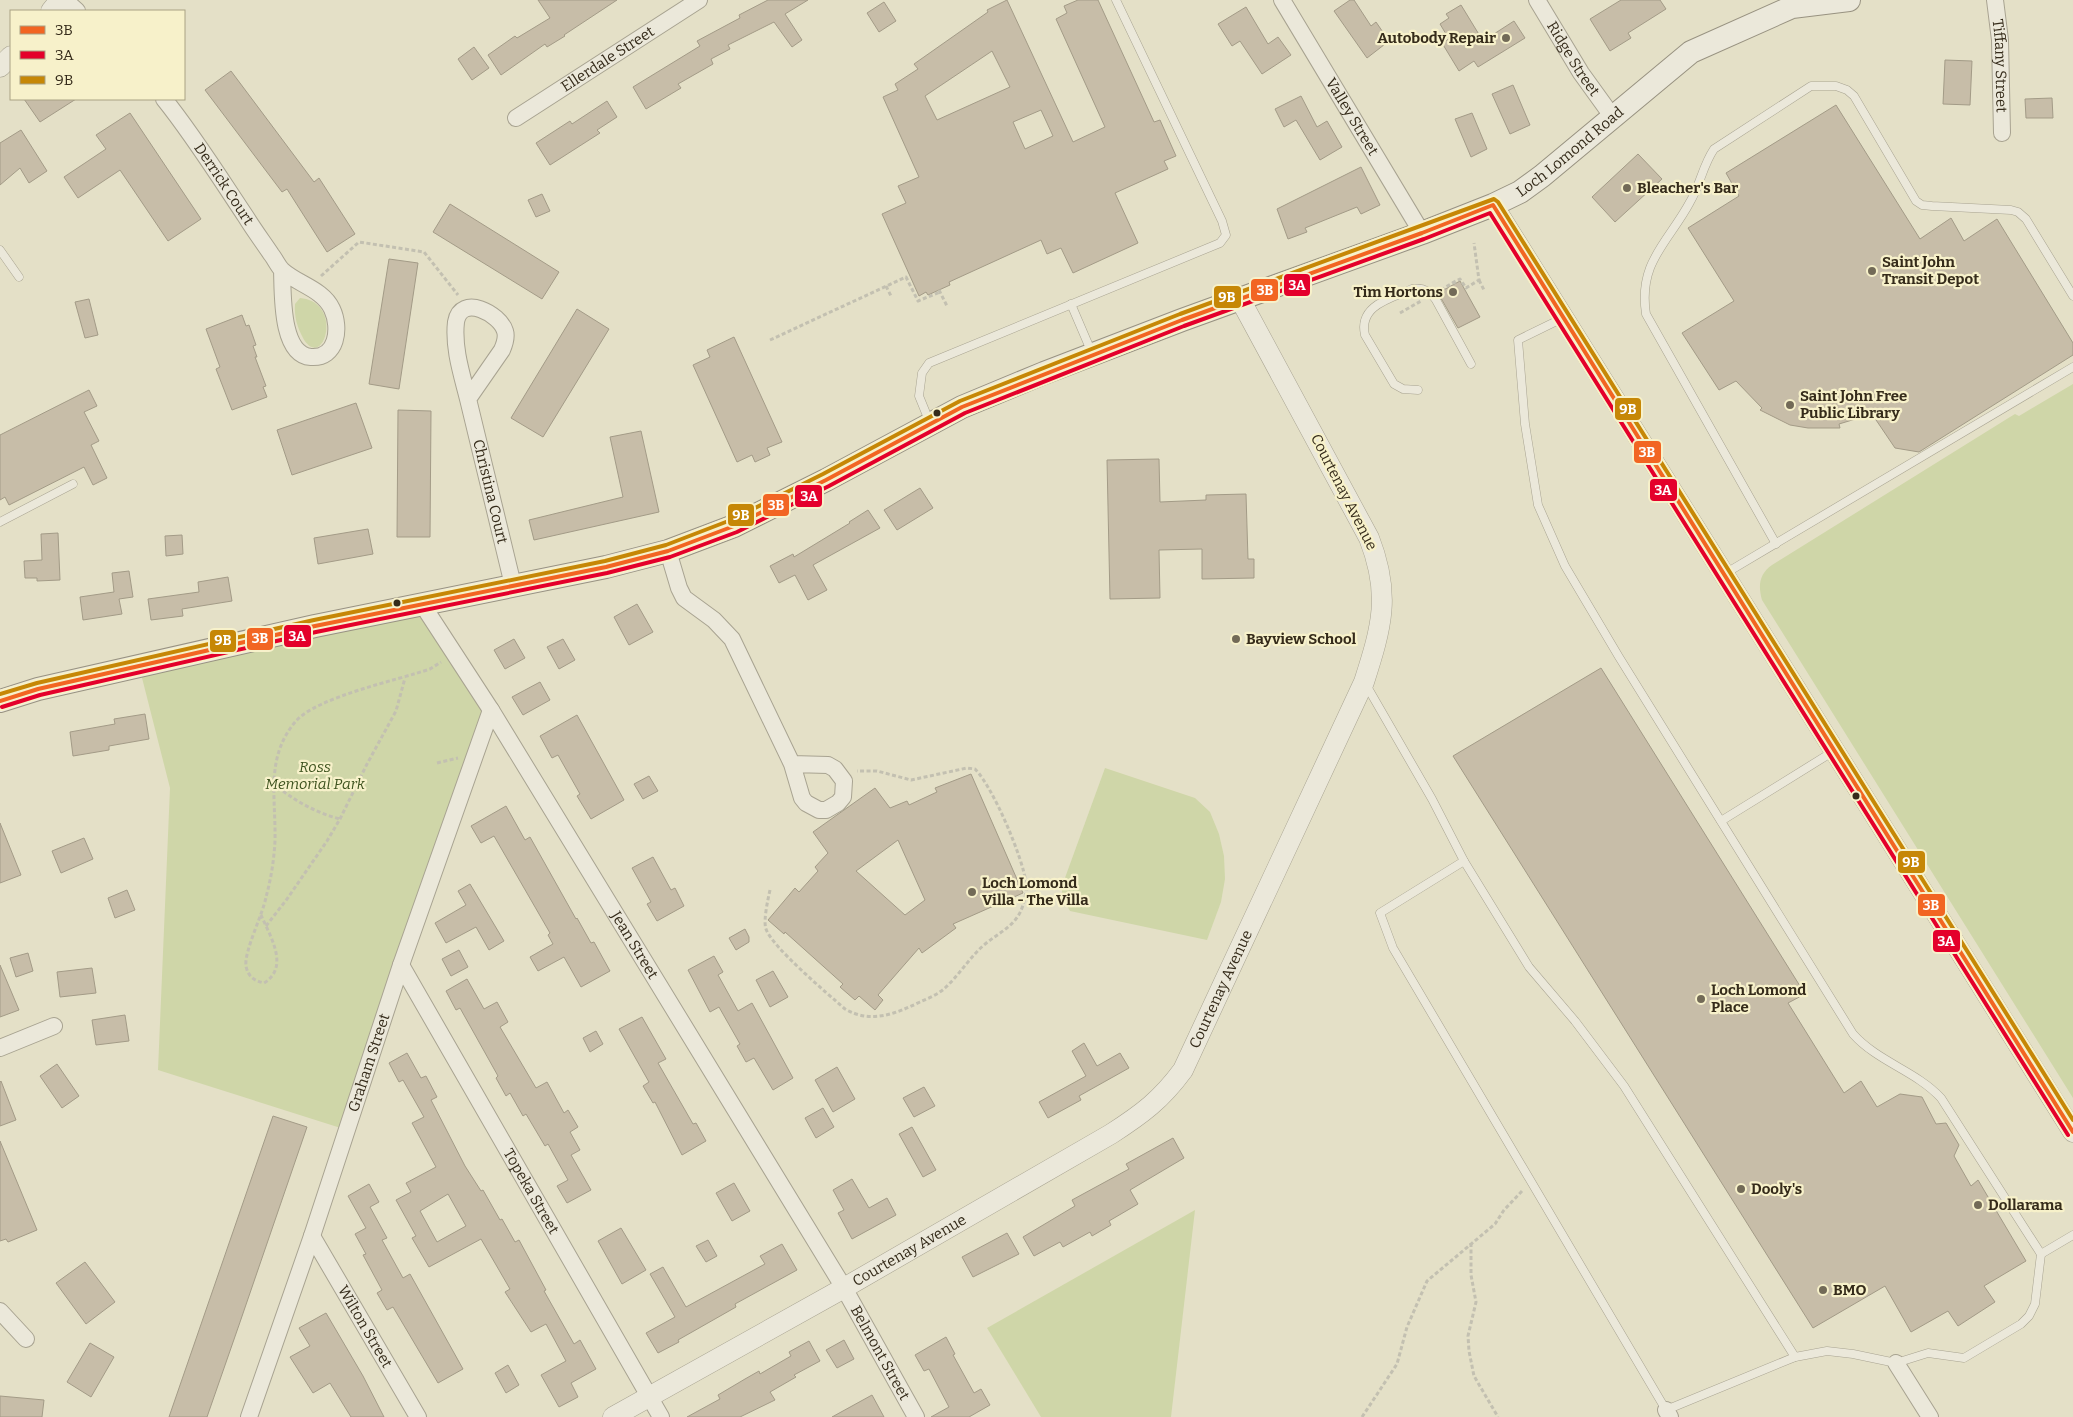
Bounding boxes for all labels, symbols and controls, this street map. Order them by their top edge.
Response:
legend [10,10,185,100]
street label: Ridge Street [1543,18,1604,100]
street label: Tiffany Street [1988,18,2011,113]
text: 3B [55,21,73,39]
street label: Ellerdale Street [558,22,658,96]
place label: Autobody Repair [1377,29,1496,47]
marker: Autobody Repair [1500,32,1512,44]
text: 3A [55,46,74,64]
text: 9B [55,71,73,89]
street label: Valley Street [1322,75,1383,159]
street label: Loch Lomond Road [1513,103,1627,201]
street label: Derrick Court [190,139,258,229]
place label: Bleacher's Bar [1637,179,1738,197]
marker: Bleacher's Bar [1621,182,1633,194]
place label: Saint John Transit Depot [1882,253,1979,288]
marker: Saint John Transit Depot [1866,265,1878,277]
line badge: 3A [1283,273,1311,297]
text: 3A [1288,277,1306,294]
line badge: 3B [1250,278,1279,302]
text: 3B [1257,282,1273,299]
place label: Tim Hortons [1353,283,1443,301]
line badge: 9B [1213,285,1242,309]
marker: Tim Hortons [1447,286,1459,298]
text: 9B [1218,289,1236,306]
place label: Saint John Free Public Library [1800,387,1907,422]
line badge: 9B [1614,397,1642,421]
marker: Saint John Free Public Library [1784,399,1796,411]
text: 9B [1619,401,1637,418]
unlabelled marker [932,408,942,418]
street label: Courtenay Avenue [1307,431,1381,553]
street label: Christina Court [469,438,512,546]
line badge: 3B [1633,440,1662,464]
text: 3B [1639,444,1655,461]
line badge: 3A [1649,478,1678,502]
text: 3A [1654,482,1672,499]
line badge: 3A [794,484,823,508]
text: 3A [800,488,818,505]
line badge: 3B [762,493,790,517]
text: 3B [768,497,784,514]
line badge: 9B [727,503,755,527]
text: 9B [732,507,750,524]
unlabelled marker [392,598,402,608]
line badge: 3A [283,624,312,648]
line badge: 3B [246,627,274,651]
text: 3A [288,628,306,645]
line badge: 9B [209,629,237,653]
text: 3B [252,630,268,647]
place label: Bayview School [1246,630,1357,648]
text: 9B [214,632,232,649]
marker: Bayview School [1230,633,1242,645]
park label: Ross Memorial Park [265,758,366,793]
unlabelled marker [1851,791,1861,801]
line badge: 9B [1897,850,1926,874]
text: 9B [1902,854,1920,871]
place label: Loch Lomond Villa - The Villa [982,874,1089,909]
marker: Loch Lomond Villa - The Villa [966,886,978,898]
line badge: 3B [1917,893,1946,917]
text: 3B [1923,897,1939,914]
street label: Jean Street [607,907,662,983]
street label: Courtenay Avenue [1185,927,1256,1051]
line badge: 3A [1932,929,1961,953]
text: 3A [1937,933,1955,950]
place label: Loch Lomond Place [1711,981,1806,1016]
marker: Loch Lomond Place [1695,993,1707,1005]
street label: Graham Street [344,1011,394,1114]
street label: Topeka Street [500,1145,563,1238]
place label: Dooly's [1751,1180,1802,1198]
marker: Dooly's [1735,1183,1747,1195]
place label: Dollarama [1988,1196,2063,1214]
marker: Dollarama [1972,1199,1984,1211]
street label: Courtenay Avenue [849,1210,969,1290]
place label: BMO [1833,1281,1866,1299]
street label: Wilton Street [334,1282,396,1371]
marker: BMO [1817,1284,1829,1296]
street label: Belmont Street [847,1302,914,1404]

